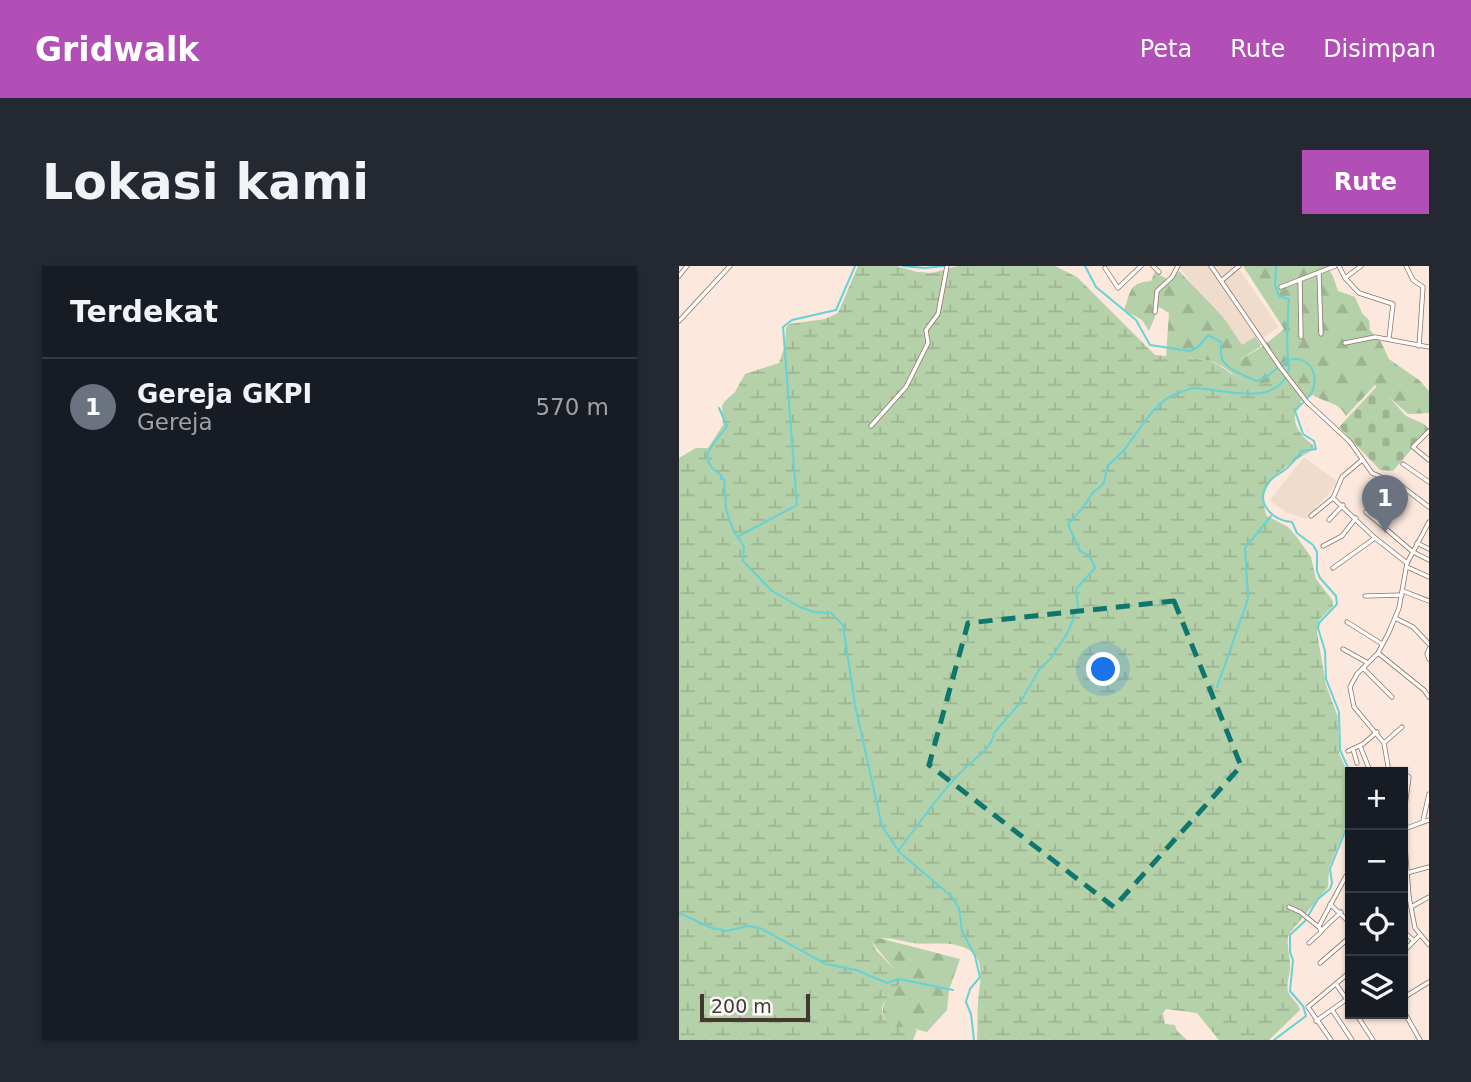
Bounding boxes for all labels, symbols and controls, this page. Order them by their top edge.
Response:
text: Gridwalk [35,30,199,69]
text: Peta [1140,35,1192,63]
text: Rute [1230,35,1285,63]
text: Disimpan [1323,35,1436,63]
button: Rute [1302,150,1429,214]
text: Lokasi kami [42,154,369,211]
text: Terdekat [70,294,218,329]
text: Gereja GKPI [137,379,312,409]
text: 1 [85,394,101,420]
text: 570 m [535,394,609,420]
text: Gereja [137,409,213,435]
pin: 1 [1362,475,1408,533]
your location [1086,652,1120,686]
map controls [1345,767,1408,1019]
button: + [1345,767,1408,830]
button: − [1345,830,1408,893]
button: locate [1345,893,1408,956]
button: layers [1345,956,1408,1019]
scale bar [700,991,810,1023]
text: 200 m [711,995,772,1017]

